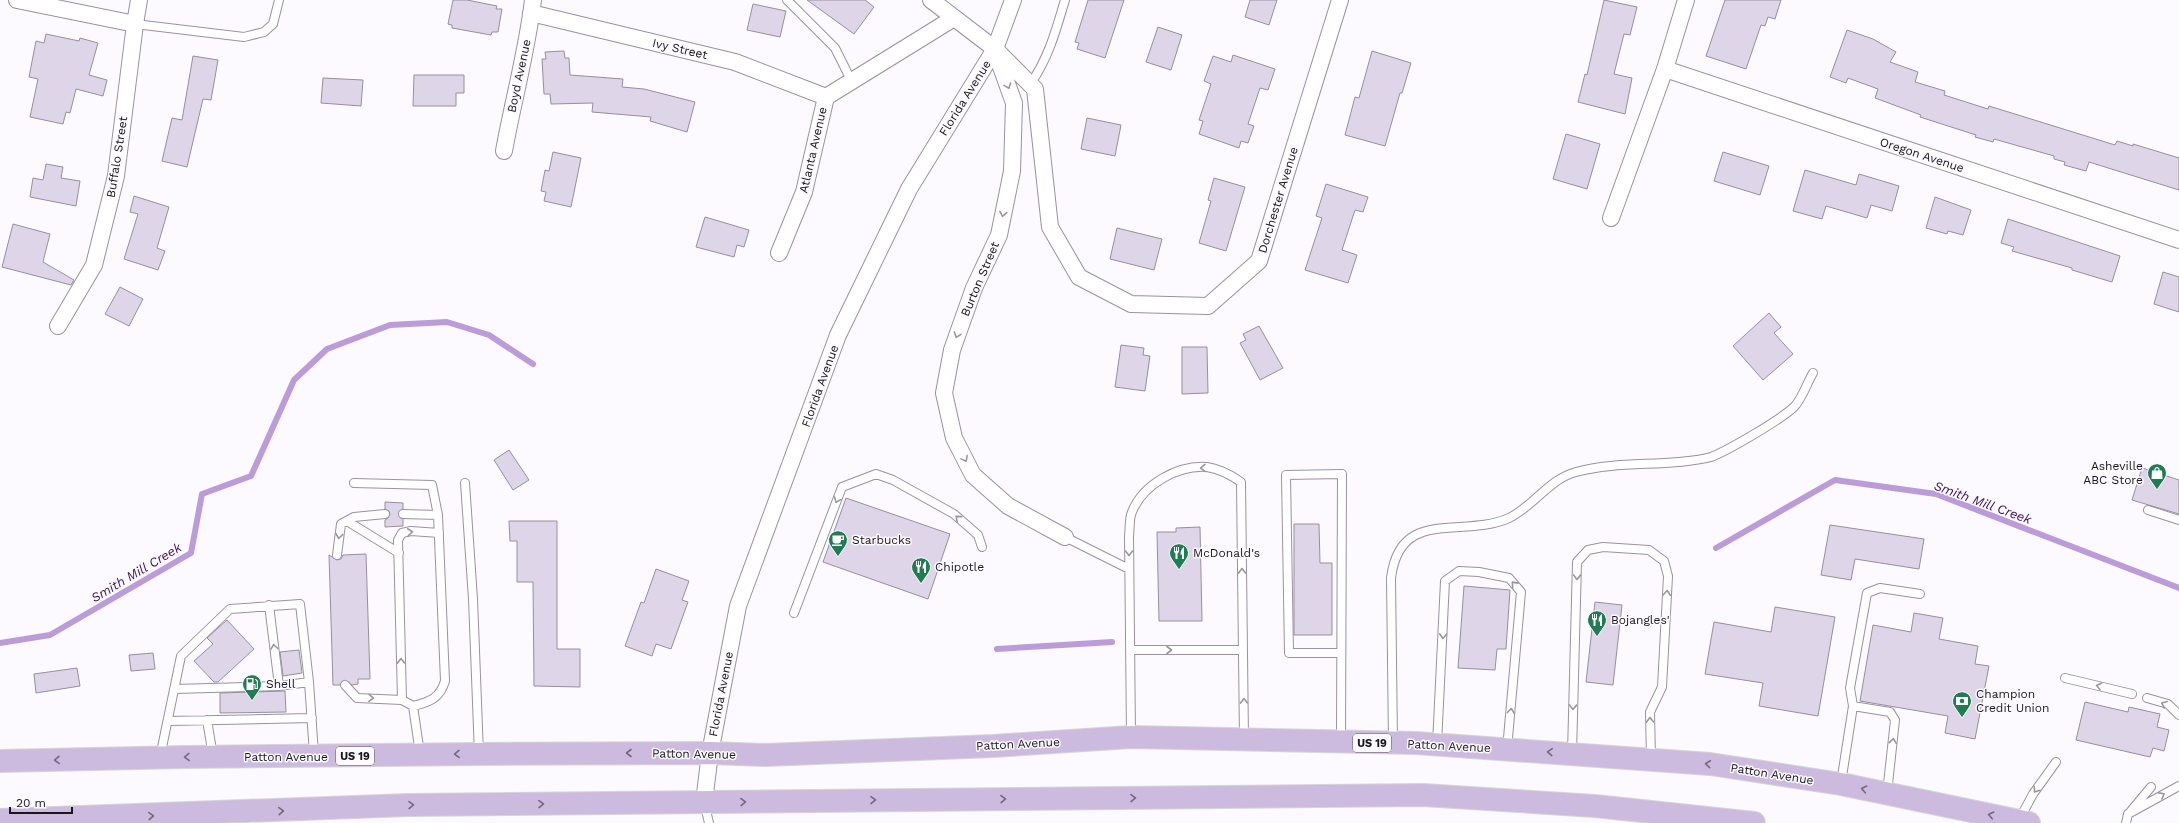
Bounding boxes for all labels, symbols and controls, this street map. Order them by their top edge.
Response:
street label: Ivy Street [651,36,709,62]
street label: Boyd Avenue [504,38,534,114]
street label: Florida Avenue [936,58,994,138]
one-way arrow [1003,82,1012,89]
street label: Atlanta Avenue [796,106,830,194]
street label: Buffalo Street [104,115,130,199]
street label: Oregon Avenue [1878,135,1966,175]
street label: Dorchester Avenue [1255,145,1301,255]
one-way arrow [1000,211,1008,217]
street label: Burton Street [958,240,1002,318]
one-way arrow [953,331,962,338]
street label: Florida Avenue [799,343,841,429]
one-way arrow [960,455,968,463]
place label: Asheville ABC Store [2083,459,2143,487]
shop icon: Asheville ABC Store [2146,462,2168,490]
one-way arrow [1200,464,1206,473]
water label: Smith Mill Creek [1932,478,2034,527]
one-way arrow [833,496,841,503]
one-way arrow [956,516,963,523]
one-way arrow [407,528,413,537]
cafe icon: Starbucks [827,529,849,557]
one-way arrow [335,533,343,539]
place label: Starbucks [852,533,911,547]
water label: Smith Mill Creek [88,539,185,605]
restaurant icon: McDonald's [1168,542,1190,570]
place label: McDonald's [1193,546,1260,560]
one-way arrow [1125,550,1133,556]
restaurant icon: Chipotle [910,556,932,584]
place label: Chipotle [935,560,984,574]
one-way arrow [1238,568,1246,574]
one-way arrow [1573,574,1581,580]
one-way arrow [1511,581,1519,589]
one-way arrow [1663,590,1671,596]
restaurant icon: Bojangles' [1586,609,1608,637]
place label: Bojangles' [1611,613,1670,627]
one-way arrow [1438,633,1447,639]
one-way arrow [270,644,279,650]
one-way arrow [1166,646,1172,654]
street label: Florida Avenue [706,650,736,738]
one-way arrow [397,658,405,664]
fuel station icon: Shell [241,673,263,701]
place label: Shell [266,677,296,691]
one-way arrow [2095,682,2102,691]
place label: Champion Credit Union [1976,687,2049,715]
bank icon: Champion Credit Union [1951,690,1973,718]
one-way arrow [368,694,374,702]
one-way arrow [1240,698,1248,704]
one-way arrow [2161,700,2168,708]
one-way arrow [1569,704,1577,710]
one-way arrow [1506,708,1515,714]
one-way arrow [1646,717,1654,723]
road number: US 19 [1353,734,1391,752]
street label: Patton Avenue [976,735,1060,753]
street label: Patton Avenue [1407,737,1491,755]
one-way arrow [1888,738,1897,744]
street label: Patton Avenue [652,746,736,762]
road number: US 19 [336,747,374,765]
one-way arrow [1547,748,1553,757]
one-way arrow [626,749,632,757]
street label: Patton Avenue [244,750,328,764]
one-way arrow [454,750,460,758]
one-way arrow [184,753,190,761]
one-way arrow [54,756,60,764]
one-way arrow [1705,760,1711,769]
street label: Patton Avenue [1729,761,1815,787]
one-way arrow [1861,785,1867,793]
one-way arrow [2033,786,2041,793]
scale bar [10,789,72,815]
one-way arrow [2158,793,2165,800]
one-way arrow [1130,794,1136,802]
one-way arrow [1000,795,1006,803]
text: 20 m [16,796,46,810]
one-way arrow [870,796,876,804]
one-way arrow [740,797,746,806]
one-way arrow [538,800,544,808]
one-way arrow [408,801,414,810]
one-way arrow [278,807,284,815]
one-way arrow [148,811,154,820]
one-way arrow [1988,811,1994,819]

